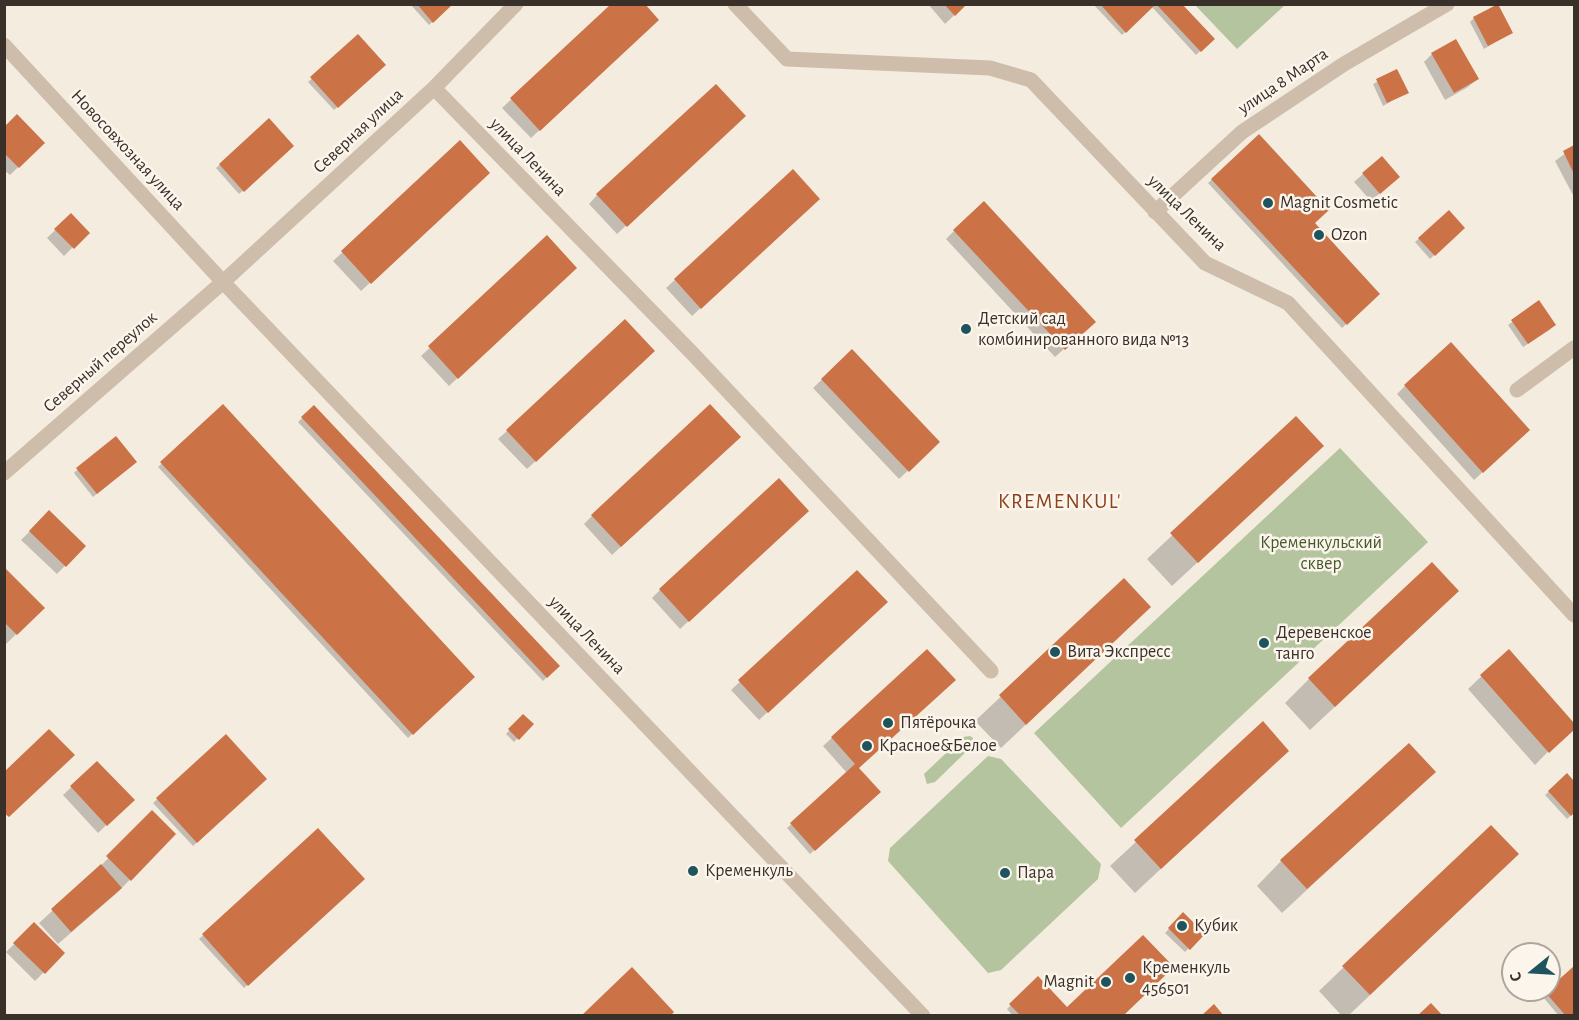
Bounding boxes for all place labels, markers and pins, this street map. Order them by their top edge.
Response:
place label: Magnit Cosmetic [1280,192,1398,214]
marker: Magnit Cosmetic [1261,196,1275,210]
place label: Ozon [1331,224,1368,246]
marker: Ozon [1312,228,1326,242]
place label: Детский сад комбинированного вида №13 [978,308,1189,350]
marker: Детский сад комбинированного вида №13 [959,322,973,336]
place label: Деревенское танго [1276,622,1372,664]
marker: Деревенское танго [1257,636,1271,650]
place label: Вита Экспресс [1067,641,1171,663]
marker: Вита Экспресс [1048,645,1062,659]
place label: Пятёрочка [900,712,977,734]
marker: Пятёрочка [881,716,895,730]
place label: Красное&Белое [879,735,997,757]
marker: Красное&Белое [860,739,874,753]
place label: Кременкуль [705,860,793,882]
place label: Пара [1017,862,1054,884]
marker: Кременкуль [686,864,700,878]
marker: Пара [998,866,1012,880]
place label: Кубик [1194,915,1238,937]
marker: Кубик [1175,919,1189,933]
place label: Кременкуль 456501 [1142,957,1230,1000]
place label: Magnit [1044,971,1094,993]
marker: Кременкуль 456501 [1123,971,1137,985]
marker: Magnit [1099,975,1113,989]

